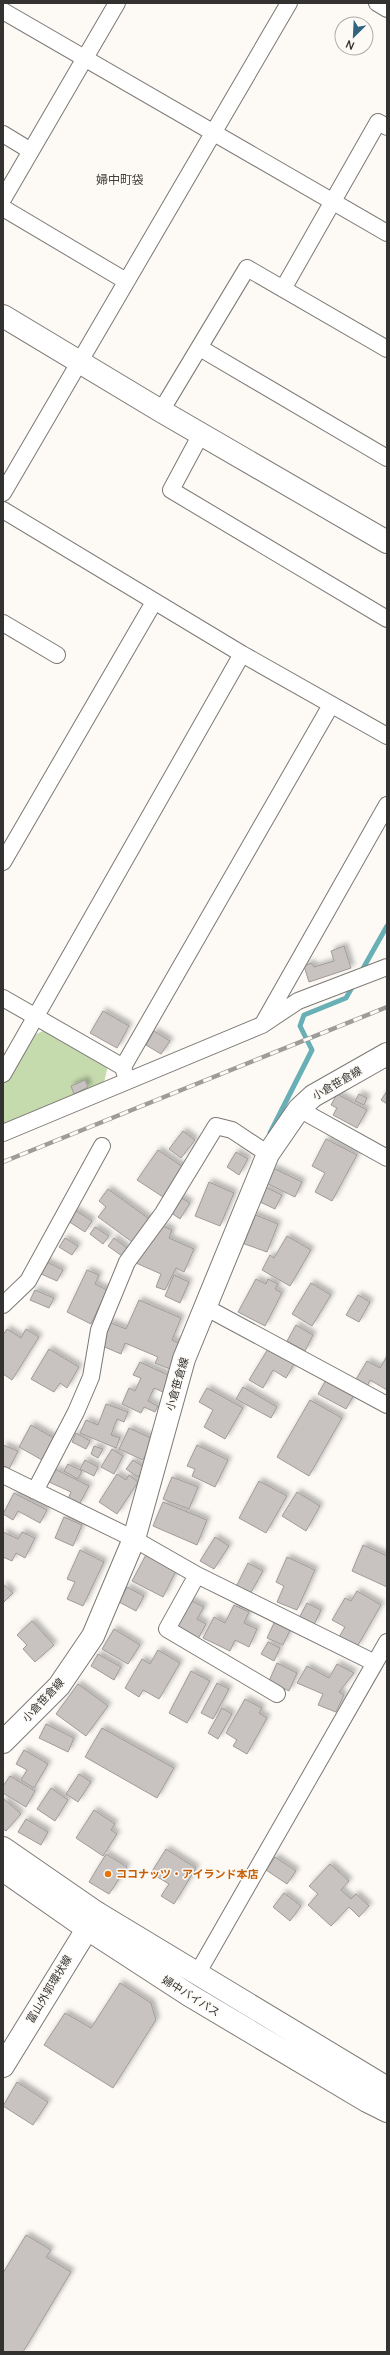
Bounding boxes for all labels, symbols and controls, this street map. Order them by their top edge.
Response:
north arrow [334,16,374,56]
text: N [343,37,356,54]
district label: 婦中町袋 [96,171,144,188]
street label: 小倉笹倉線 [309,1062,364,1103]
street label: 小倉笹倉線 [162,1355,191,1412]
street label: 小倉笹倉線 [18,1674,67,1725]
place label: ココナッツ・アイランド本店 [116,1866,258,1881]
marker: ココナッツ・アイランド本店 [103,1869,113,1879]
street label: 富山外郭環状線 [22,1952,75,2026]
street label: 婦中バイパス [159,1972,223,2019]

